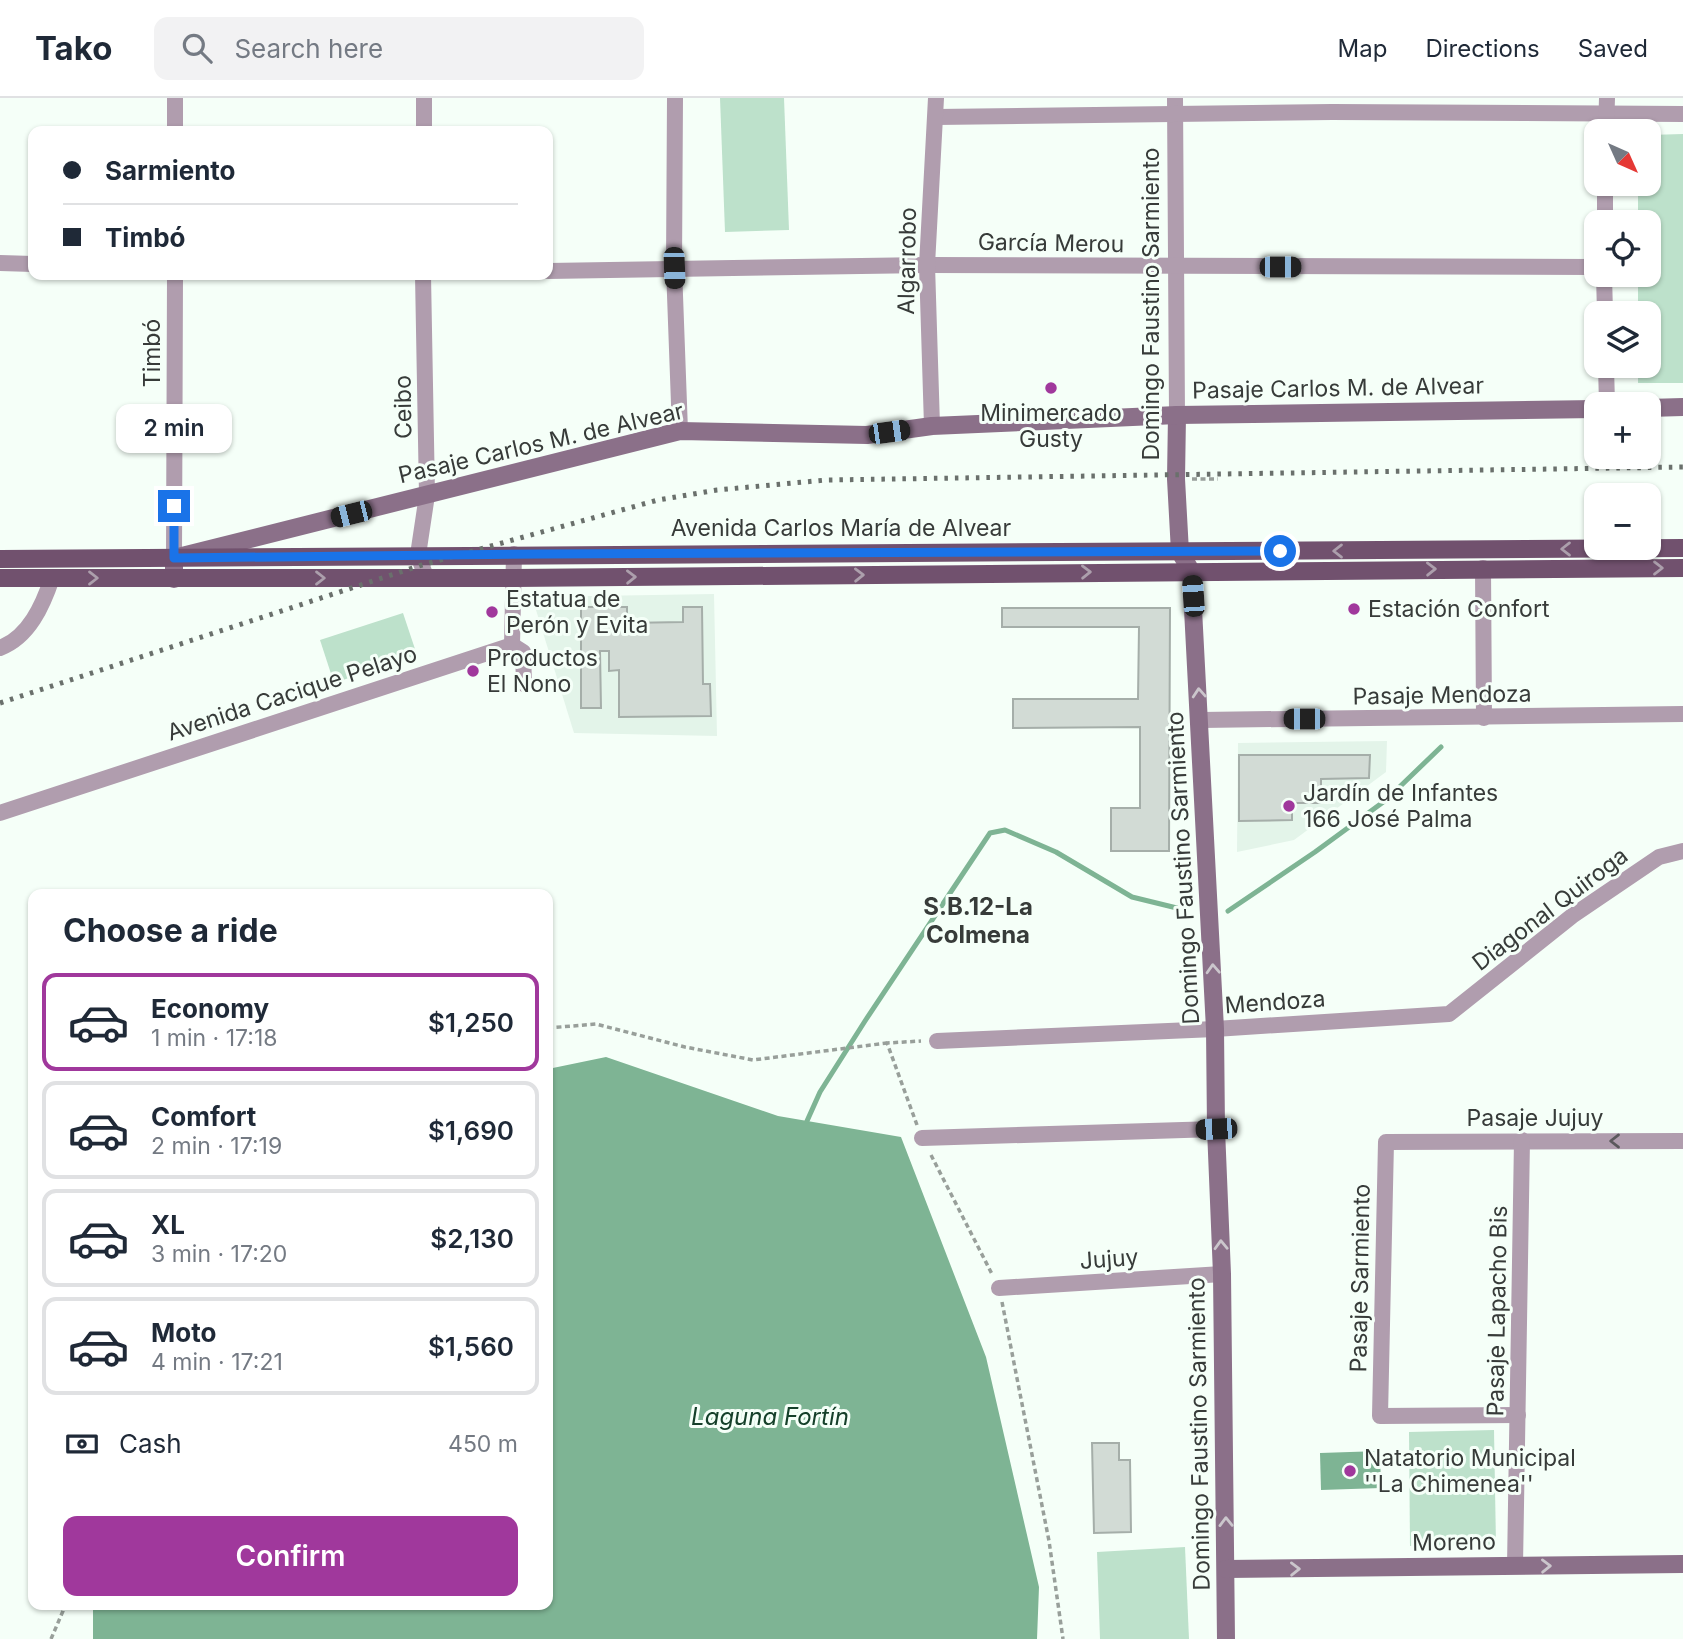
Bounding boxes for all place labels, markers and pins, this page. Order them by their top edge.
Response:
marker: Minimercado Gusty [1043,380,1059,396]
place label: Minimercado Gusty [980,399,1122,453]
place label: Estatua de Perón y Evita [506,585,648,639]
place label: Estación Confort [1368,595,1550,623]
marker: Estación Confort [1346,601,1362,617]
marker: Estatua de Perón y Evita [484,604,500,620]
place label: Productos El Nono [487,644,598,698]
marker: Productos El Nono [465,663,481,679]
place label: Jardín de Infantes 166 José Palma [1303,779,1498,833]
marker: Jardín de Infantes 166 José Palma [1281,798,1297,814]
place label: Natatorio Municipal ''La Chimenea'' [1364,1444,1576,1498]
marker: Natatorio Municipal ''La Chimenea'' [1342,1463,1358,1479]

